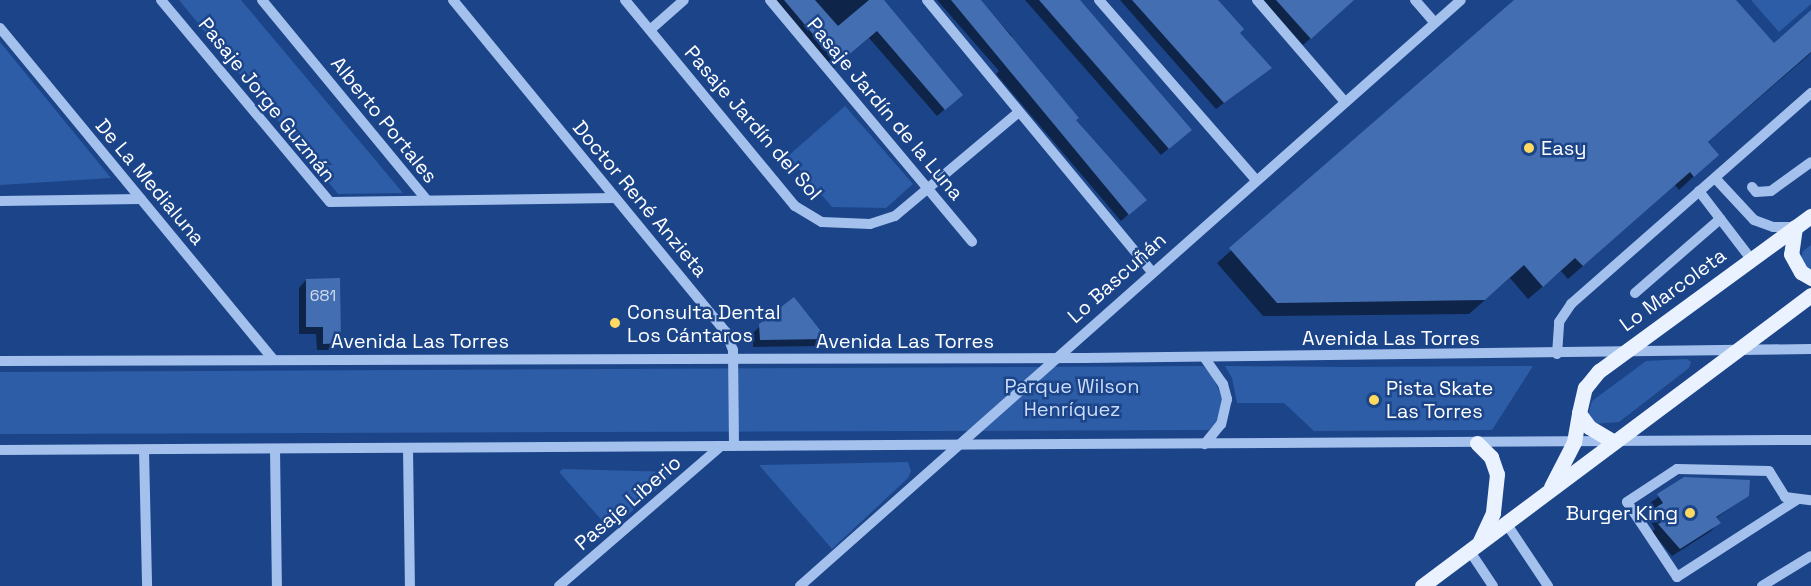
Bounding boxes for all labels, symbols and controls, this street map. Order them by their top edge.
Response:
street label: Pasaje Jorge Guzmán [193,13,341,187]
street label: Pasaje Jardín de la Luna [802,13,968,205]
street label: Pasaje Jardín del Sol [679,41,827,205]
street label: Alberto Portales [326,52,442,188]
street label: De La Medialuna [90,114,210,250]
street label: Doctor René Anzieta [567,116,713,282]
place label: Easy [1541,136,1586,160]
marker: Easy [1522,141,1536,155]
street label: Lo Bascuñán [1063,228,1171,328]
street label: Lo Marcoleta [1615,243,1731,337]
house number: 681 [310,286,336,306]
place label: Consulta Dental Los Cántaros [627,300,781,347]
marker: Consulta Dental Los Cántaros [608,316,622,330]
street label: Avenida Las Torres [1302,326,1480,350]
street label: Avenida Las Torres [331,329,509,353]
street label: Avenida Las Torres [816,329,994,353]
park label: Parque Wilson Henríquez [1004,375,1140,422]
place label: Pista Skate Las Torres [1386,376,1493,423]
marker: Pista Skate Las Torres [1367,393,1381,407]
street label: Pasaje Liberio [570,451,686,555]
place label: Burger King [1566,501,1678,525]
marker: Burger King [1683,506,1697,520]

